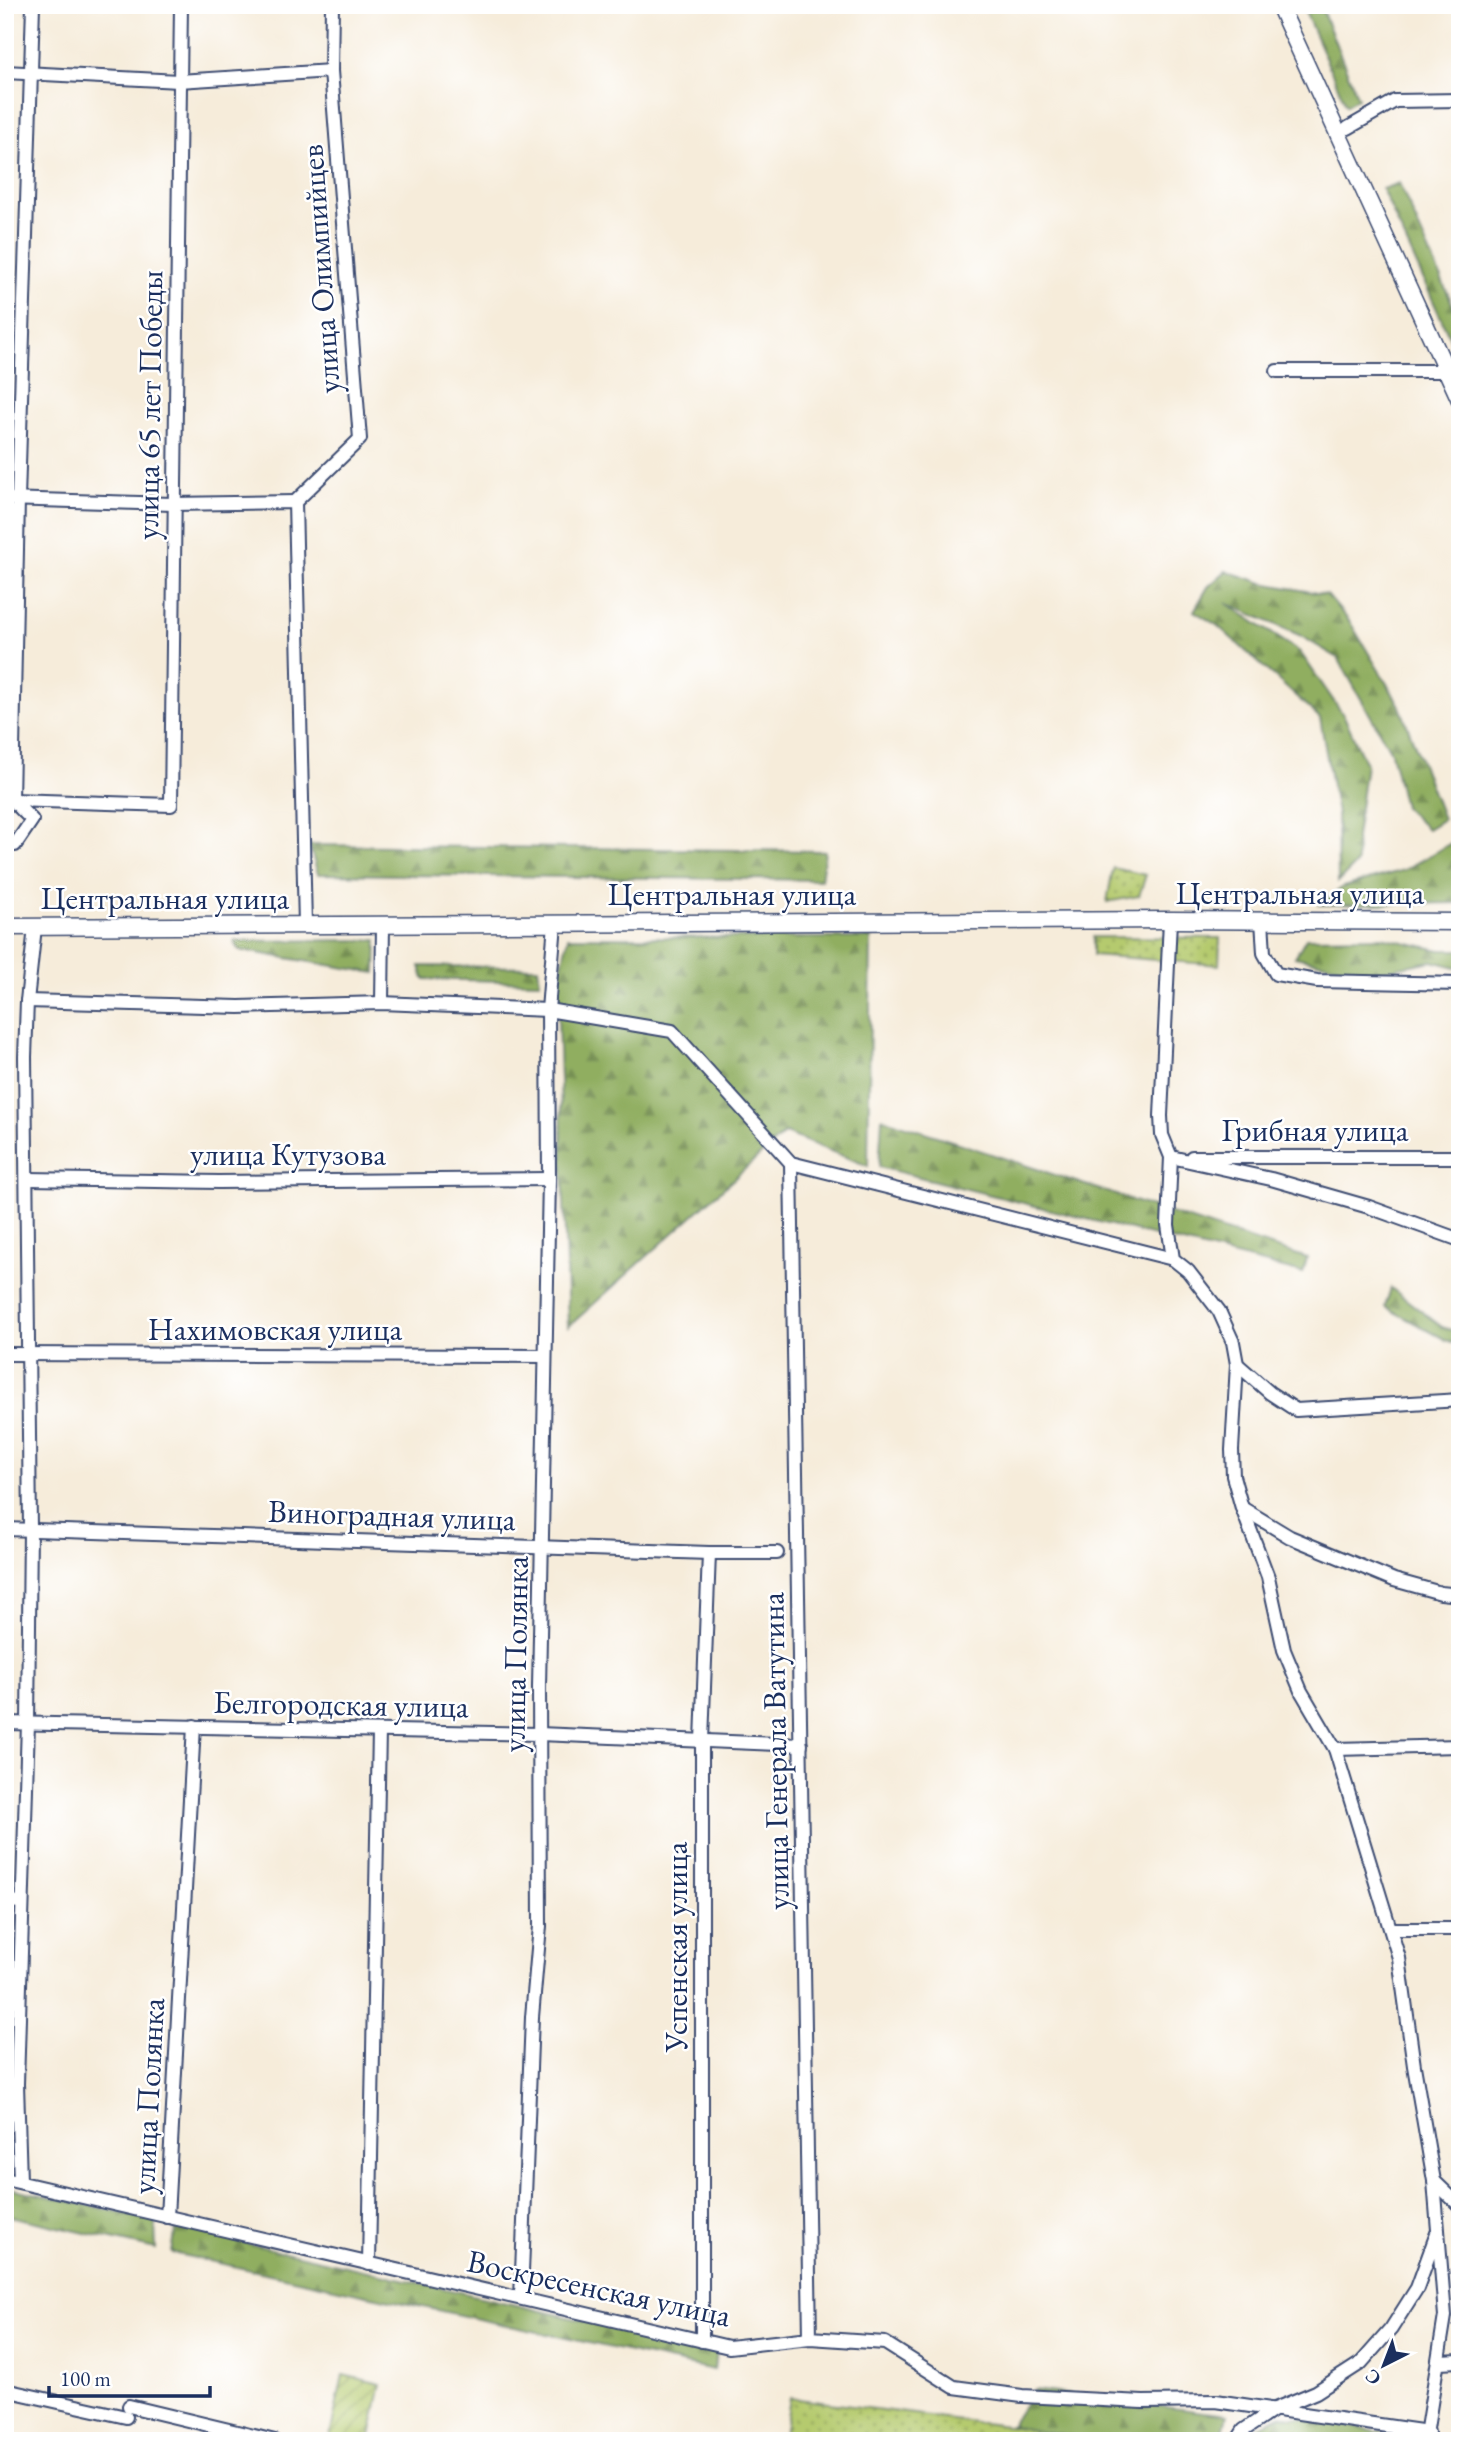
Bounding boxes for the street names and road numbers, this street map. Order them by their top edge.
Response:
street label: улица Олимпийцев [290,143,350,395]
street label: улица 65 лет Победы [126,270,172,540]
street label: Центральная улица [1176,872,1425,914]
street label: Центральная улица [608,873,857,915]
street label: Центральная улица [41,877,290,919]
street label: Грибная улица [1222,1109,1409,1151]
street label: улица Кутузова [190,1133,386,1175]
street label: Нахимовская улица [148,1308,402,1350]
street label: Виноградная улица [267,1490,517,1540]
street label: улица Полянка [492,1555,538,1753]
street label: улица Генерала Ватутина [751,1591,799,1910]
street label: Белгородская улица [213,1681,469,1727]
street label: Успенская улица [655,1842,697,2053]
street label: улица Полянка [122,1997,174,2195]
street label: Воскресенская улица [463,2240,735,2336]

